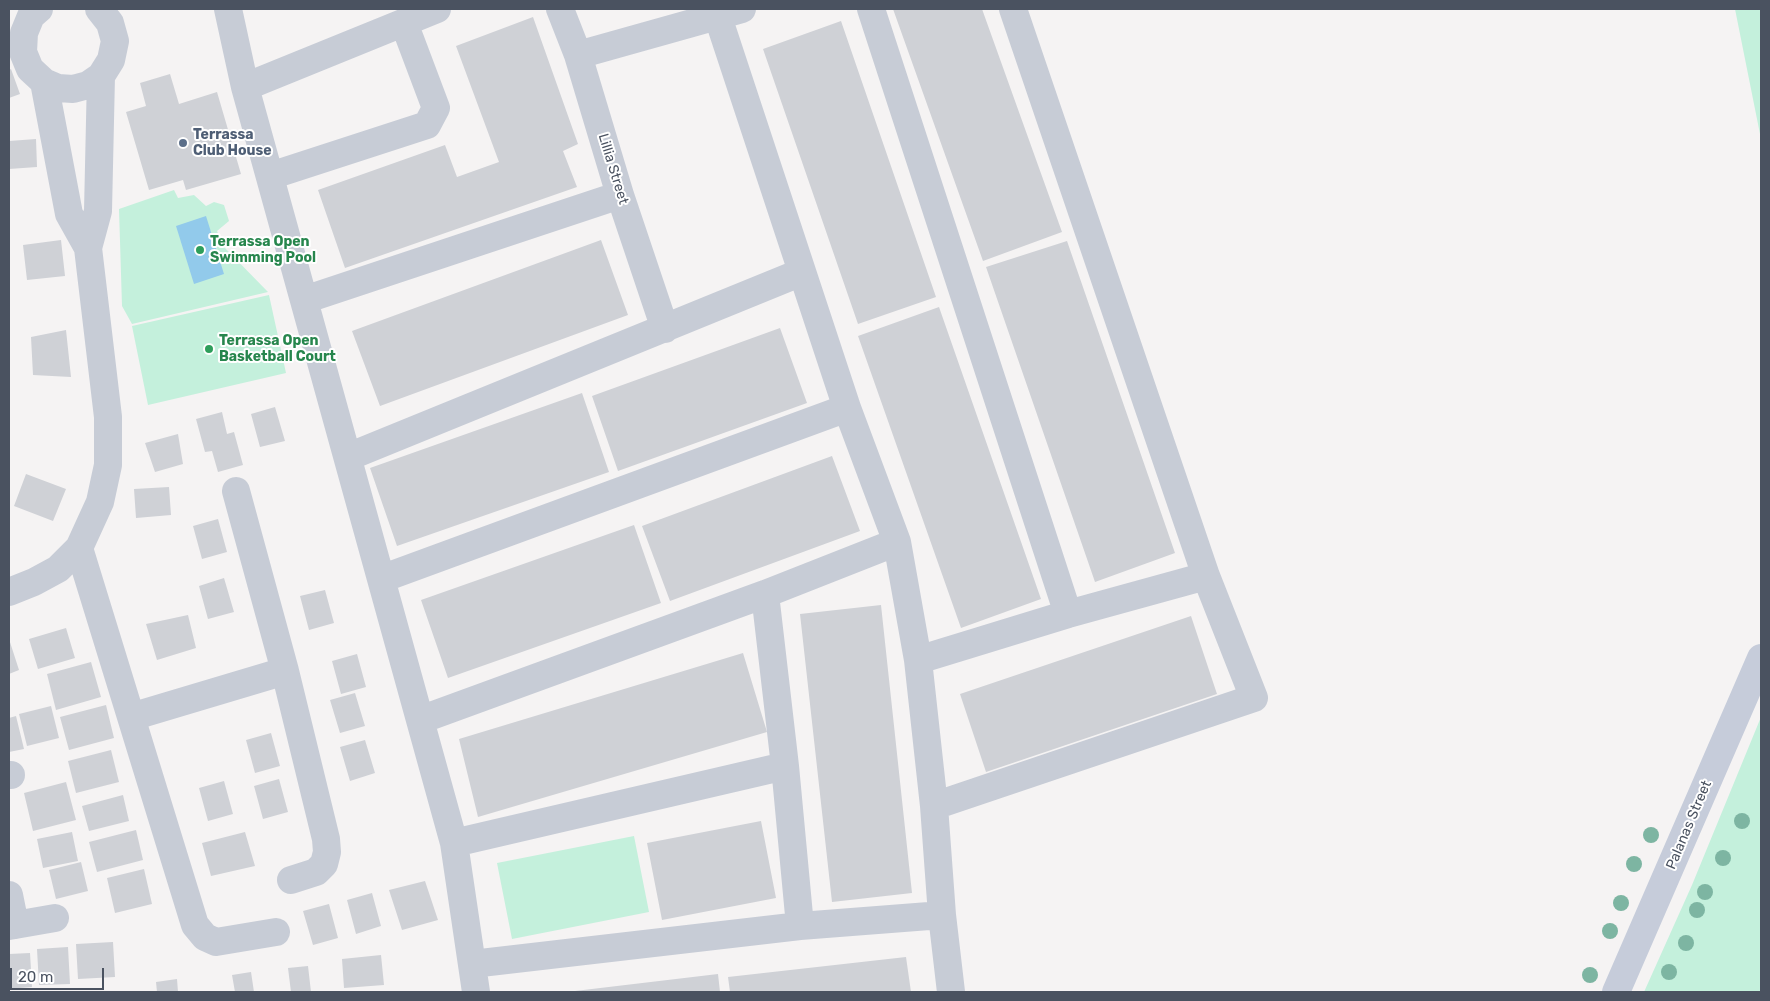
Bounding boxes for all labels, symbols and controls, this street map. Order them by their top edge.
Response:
place label: Terrassa Club House [193,127,272,160]
street label: Lillia Street [594,132,632,206]
marker: Terrassa Club House [177,137,189,149]
place label: Terrassa Open Swimming Pool [210,234,316,266]
marker: Terrassa Open Swimming Pool [194,244,206,256]
place label: Terrassa Open Basketball Court [219,333,336,366]
marker: Terrassa Open Basketball Court [203,343,215,355]
street label: Palanas Street [1663,778,1715,872]
scale bar [12,958,106,990]
text: 20 m [18,968,53,986]

